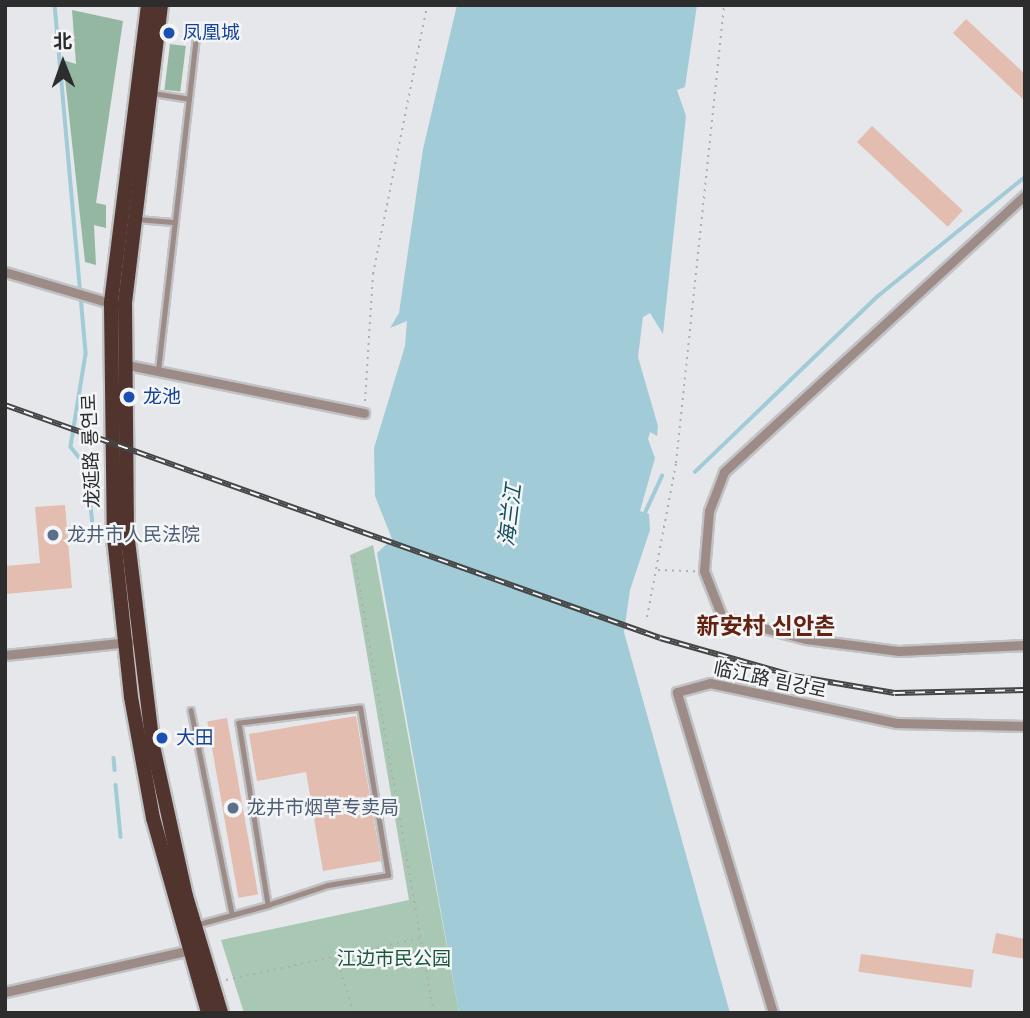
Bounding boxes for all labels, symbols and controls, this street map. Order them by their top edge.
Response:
place label: 凤凰城 [183,22,240,44]
marker: 凤凰城 [161,25,177,41]
north arrow [28,28,98,98]
text: 北 [53,31,72,52]
place label: 龙池 [143,386,181,408]
marker: 龙池 [121,389,137,405]
street label: 龙延路 룡연로 [78,393,104,509]
water label: 海兰江 [494,482,526,548]
place label: 龙井市人民法院 [67,524,200,546]
marker: 龙井市人民法院 [45,527,61,543]
district label: 新安村 신안촌 [697,612,835,640]
street label: 临江路 림강로 [712,657,828,703]
place label: 大田 [176,727,214,749]
marker: 大田 [154,730,170,746]
place label: 龙井市烟草专卖局 [247,797,399,819]
marker: 龙井市烟草专卖局 [225,800,241,816]
park label: 江边市民公园 [337,948,451,970]

